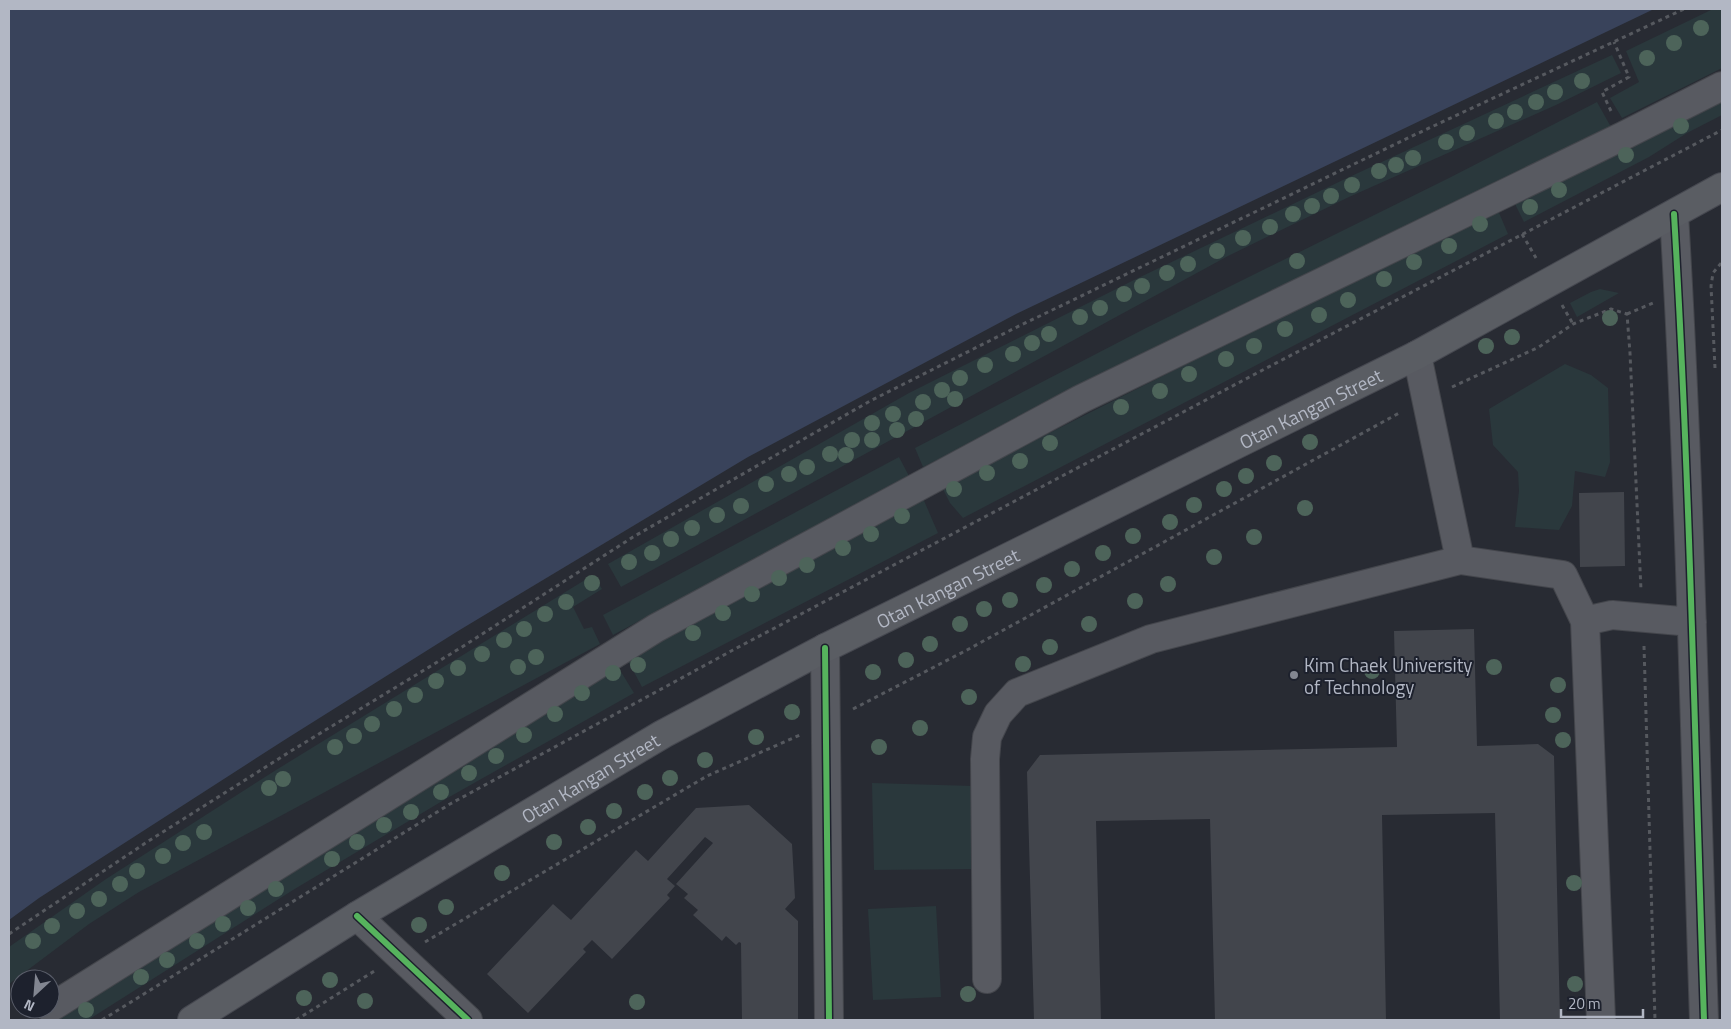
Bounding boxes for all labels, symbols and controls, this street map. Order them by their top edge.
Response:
street label: Otan Kangan Street [1234,360,1387,455]
street label: Otan Kangan Street [871,540,1024,635]
place label: Kim Chaek University of Technology [1304,650,1473,701]
marker: Kim Chaek University of Technology [1288,669,1300,681]
street label: Otan Kangan Street [515,725,665,830]
north arrow [10,969,60,1019]
scale bar [1561,986,1644,1018]
text: 20 m [1568,992,1601,1015]
text: N [20,995,38,1018]

